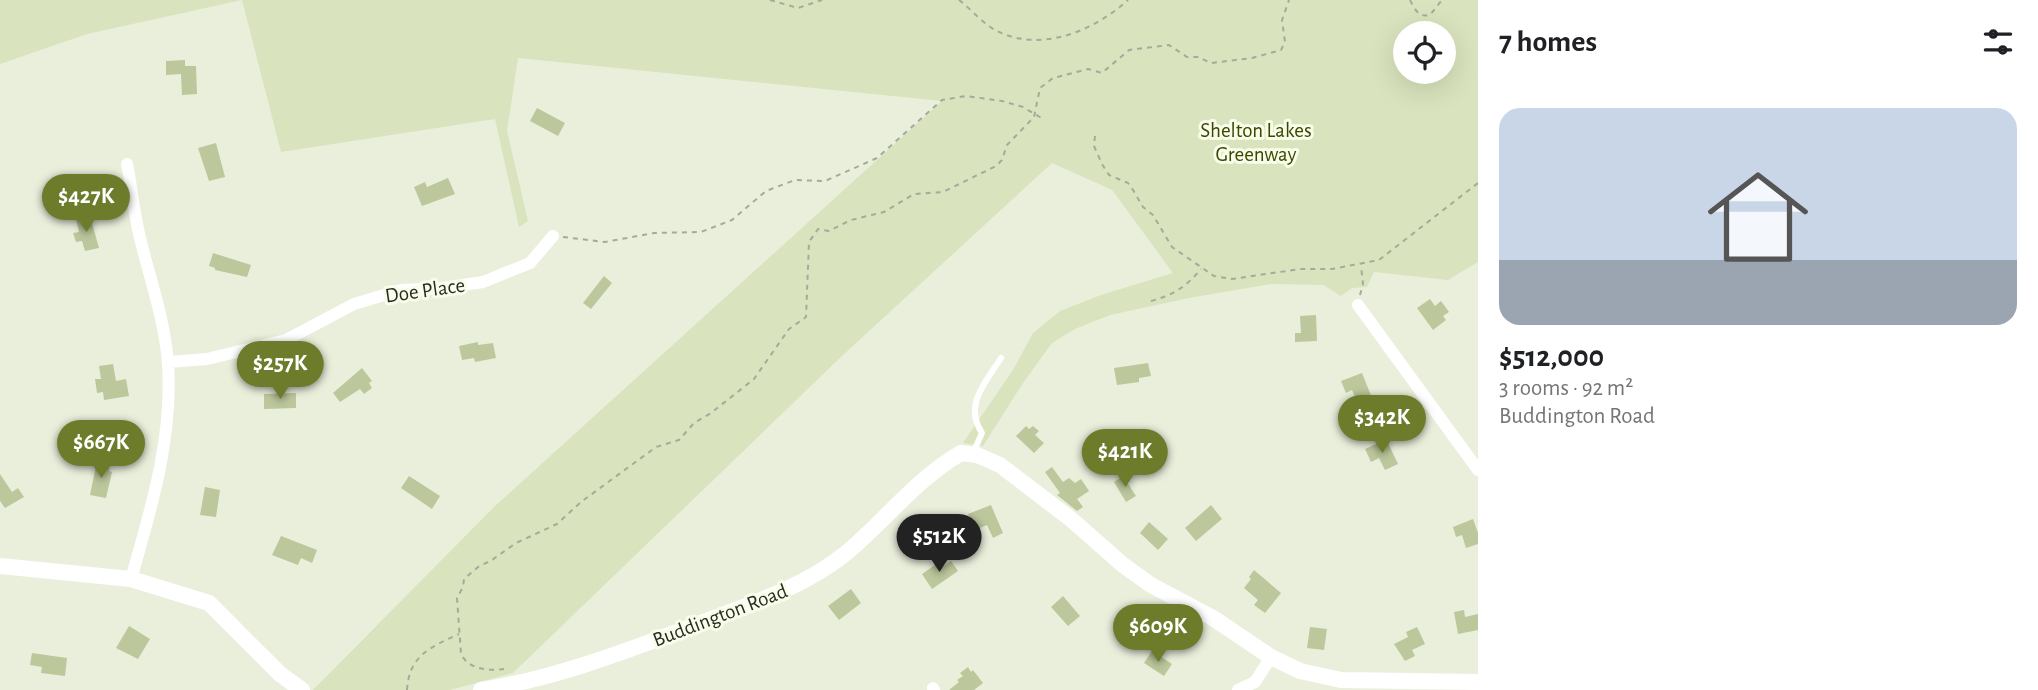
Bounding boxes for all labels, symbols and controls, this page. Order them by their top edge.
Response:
map controls [1393,21,1456,84]
button: locate [1393,21,1456,84]
icon: filters [1979,23,2017,61]
text: 7 homes [1499,27,1597,57]
park label: Shelton Lakes Greenway [1200,120,1312,165]
icon: home [1695,154,1821,280]
pin: $427K [37,174,135,234]
text: $427K [58,185,114,208]
street label: Doe Place [384,274,466,307]
pin: $257K [231,342,329,401]
text: $512,000 [1499,342,1604,372]
text: $257K [253,352,307,375]
text: 3 rooms · 92 m² [1499,377,1633,400]
pin: $342K [1333,396,1431,455]
text: Buddington Road [1499,405,1655,428]
text: $342K [1354,406,1410,429]
pin: $667K [52,420,150,480]
pin: $421K [1076,430,1174,489]
text: $667K [73,431,129,454]
text: $421K [1098,440,1152,463]
pin: $512K [890,514,988,574]
text: $512K [913,525,965,548]
street label: Buddington Road [650,580,791,651]
pin: $609K [1109,604,1207,664]
text: $609K [1129,615,1187,638]

